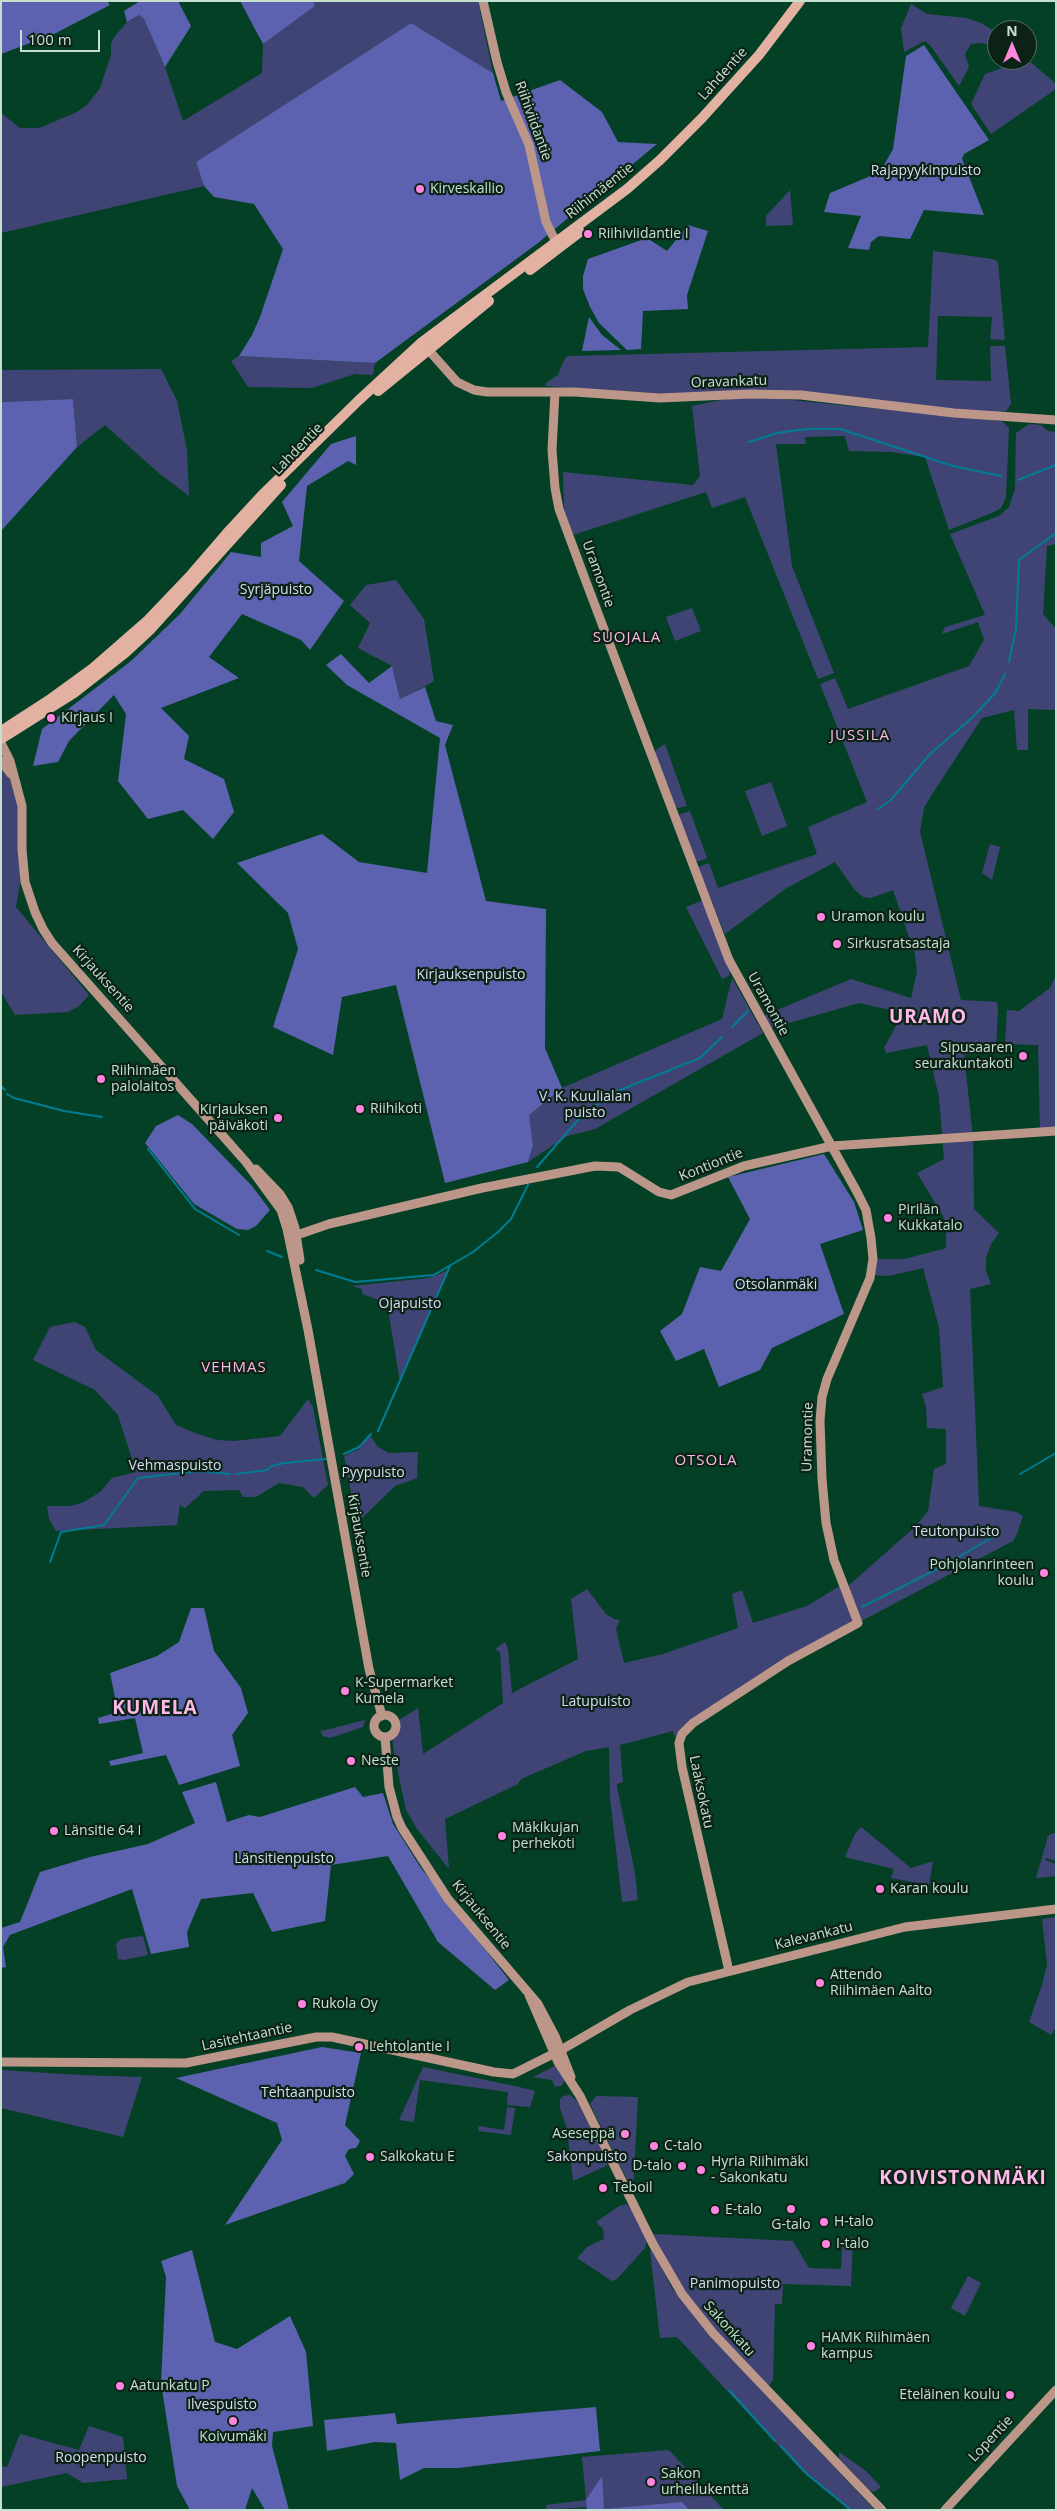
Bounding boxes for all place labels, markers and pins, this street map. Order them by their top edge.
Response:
place label: Kirveskallio [430,181,504,197]
marker: Kirveskallio [414,183,426,195]
place label: Riihiviidantie I [598,226,689,242]
marker: Riihiviidantie I [582,228,594,240]
place label: Kirjaus I [61,710,113,726]
marker: Kirjaus I [45,712,57,724]
place label: Uramon koulu [831,909,925,925]
marker: Uramon koulu [815,911,827,923]
place label: Sirkusratsastaja [847,936,950,952]
marker: Sirkusratsastaja [831,938,843,950]
place label: Sipusaaren seurakuntakoti [915,1040,1013,1072]
marker: Sipusaaren seurakuntakoti [1017,1050,1029,1062]
place label: Riihimäen palolaitos [111,1063,176,1096]
marker: Riihimäen palolaitos [95,1073,107,1085]
place label: Riihikoti [370,1101,422,1117]
place label: Kirjauksen päiväkoti [200,1102,268,1134]
marker: Riihikoti [354,1103,366,1115]
marker: Kirjauksen päiväkoti [272,1112,284,1124]
place label: Pirilän Kukkatalo [898,1202,962,1234]
marker: Pirilän Kukkatalo [882,1212,894,1224]
place label: Pohjolanrinteen koulu [930,1557,1034,1590]
marker: Pohjolanrinteen koulu [1038,1567,1050,1579]
place label: K-Supermarket Kumela [355,1675,453,1708]
marker: K-Supermarket Kumela [339,1685,351,1697]
place label: Neste [361,1753,399,1769]
marker: Neste [345,1755,357,1767]
place label: Mäkikujan perhekoti [512,1820,579,1852]
place label: Länsitie 64 I [64,1823,141,1839]
marker: Länsitie 64 I [48,1825,60,1837]
marker: Mäkikujan perhekoti [496,1830,508,1842]
place label: Karan koulu [890,1881,969,1897]
marker: Karan koulu [874,1883,886,1895]
place label: Attendo Riihimäen Aalto [830,1967,932,2000]
marker: Attendo Riihimäen Aalto [814,1977,826,1989]
place label: Rukola Oy [312,1996,378,2012]
marker: Rukola Oy [296,1998,308,2010]
place label: Lehtolantie I [369,2039,450,2055]
marker: Lehtolantie I [353,2041,365,2053]
place label: Aseseppä [552,2126,615,2142]
marker: Aseseppä [619,2128,631,2140]
place label: C-talo [664,2138,702,2154]
marker: C-talo [648,2140,660,2152]
place label: Salkokatu E [380,2149,455,2165]
marker: Salkokatu E [364,2151,376,2163]
place label: Hyria Riihimäki - Sakonkatu [711,2154,808,2186]
place label: D-talo [633,2158,672,2174]
marker: D-talo [676,2160,688,2172]
marker: Hyria Riihimäki - Sakonkatu [695,2164,707,2176]
place label: Teboil [613,2180,653,2196]
marker: Teboil [597,2182,609,2194]
place label: E-talo [725,2202,762,2218]
marker: G-talo [785,2203,797,2215]
marker: E-talo [709,2204,721,2216]
place label: H-talo [834,2214,874,2230]
marker: H-talo [818,2216,830,2228]
place label: G-talo [771,2217,811,2233]
place label: I-talo [836,2236,869,2252]
marker: I-talo [820,2238,832,2250]
place label: HAMK Riihimäen kampus [821,2330,930,2362]
marker: HAMK Riihimäen kampus [805,2340,817,2352]
place label: Aatunkatu P [130,2378,210,2394]
marker: Aatunkatu P [114,2380,126,2392]
place label: Eteläinen koulu [899,2387,1000,2403]
marker: Eteläinen koulu [1004,2389,1016,2401]
marker: Koivumäki [227,2415,239,2427]
place label: Koivumäki [199,2429,267,2445]
place label: Sakon urheilukenttä [661,2466,749,2498]
marker: Sakon urheilukenttä [645,2476,657,2488]

